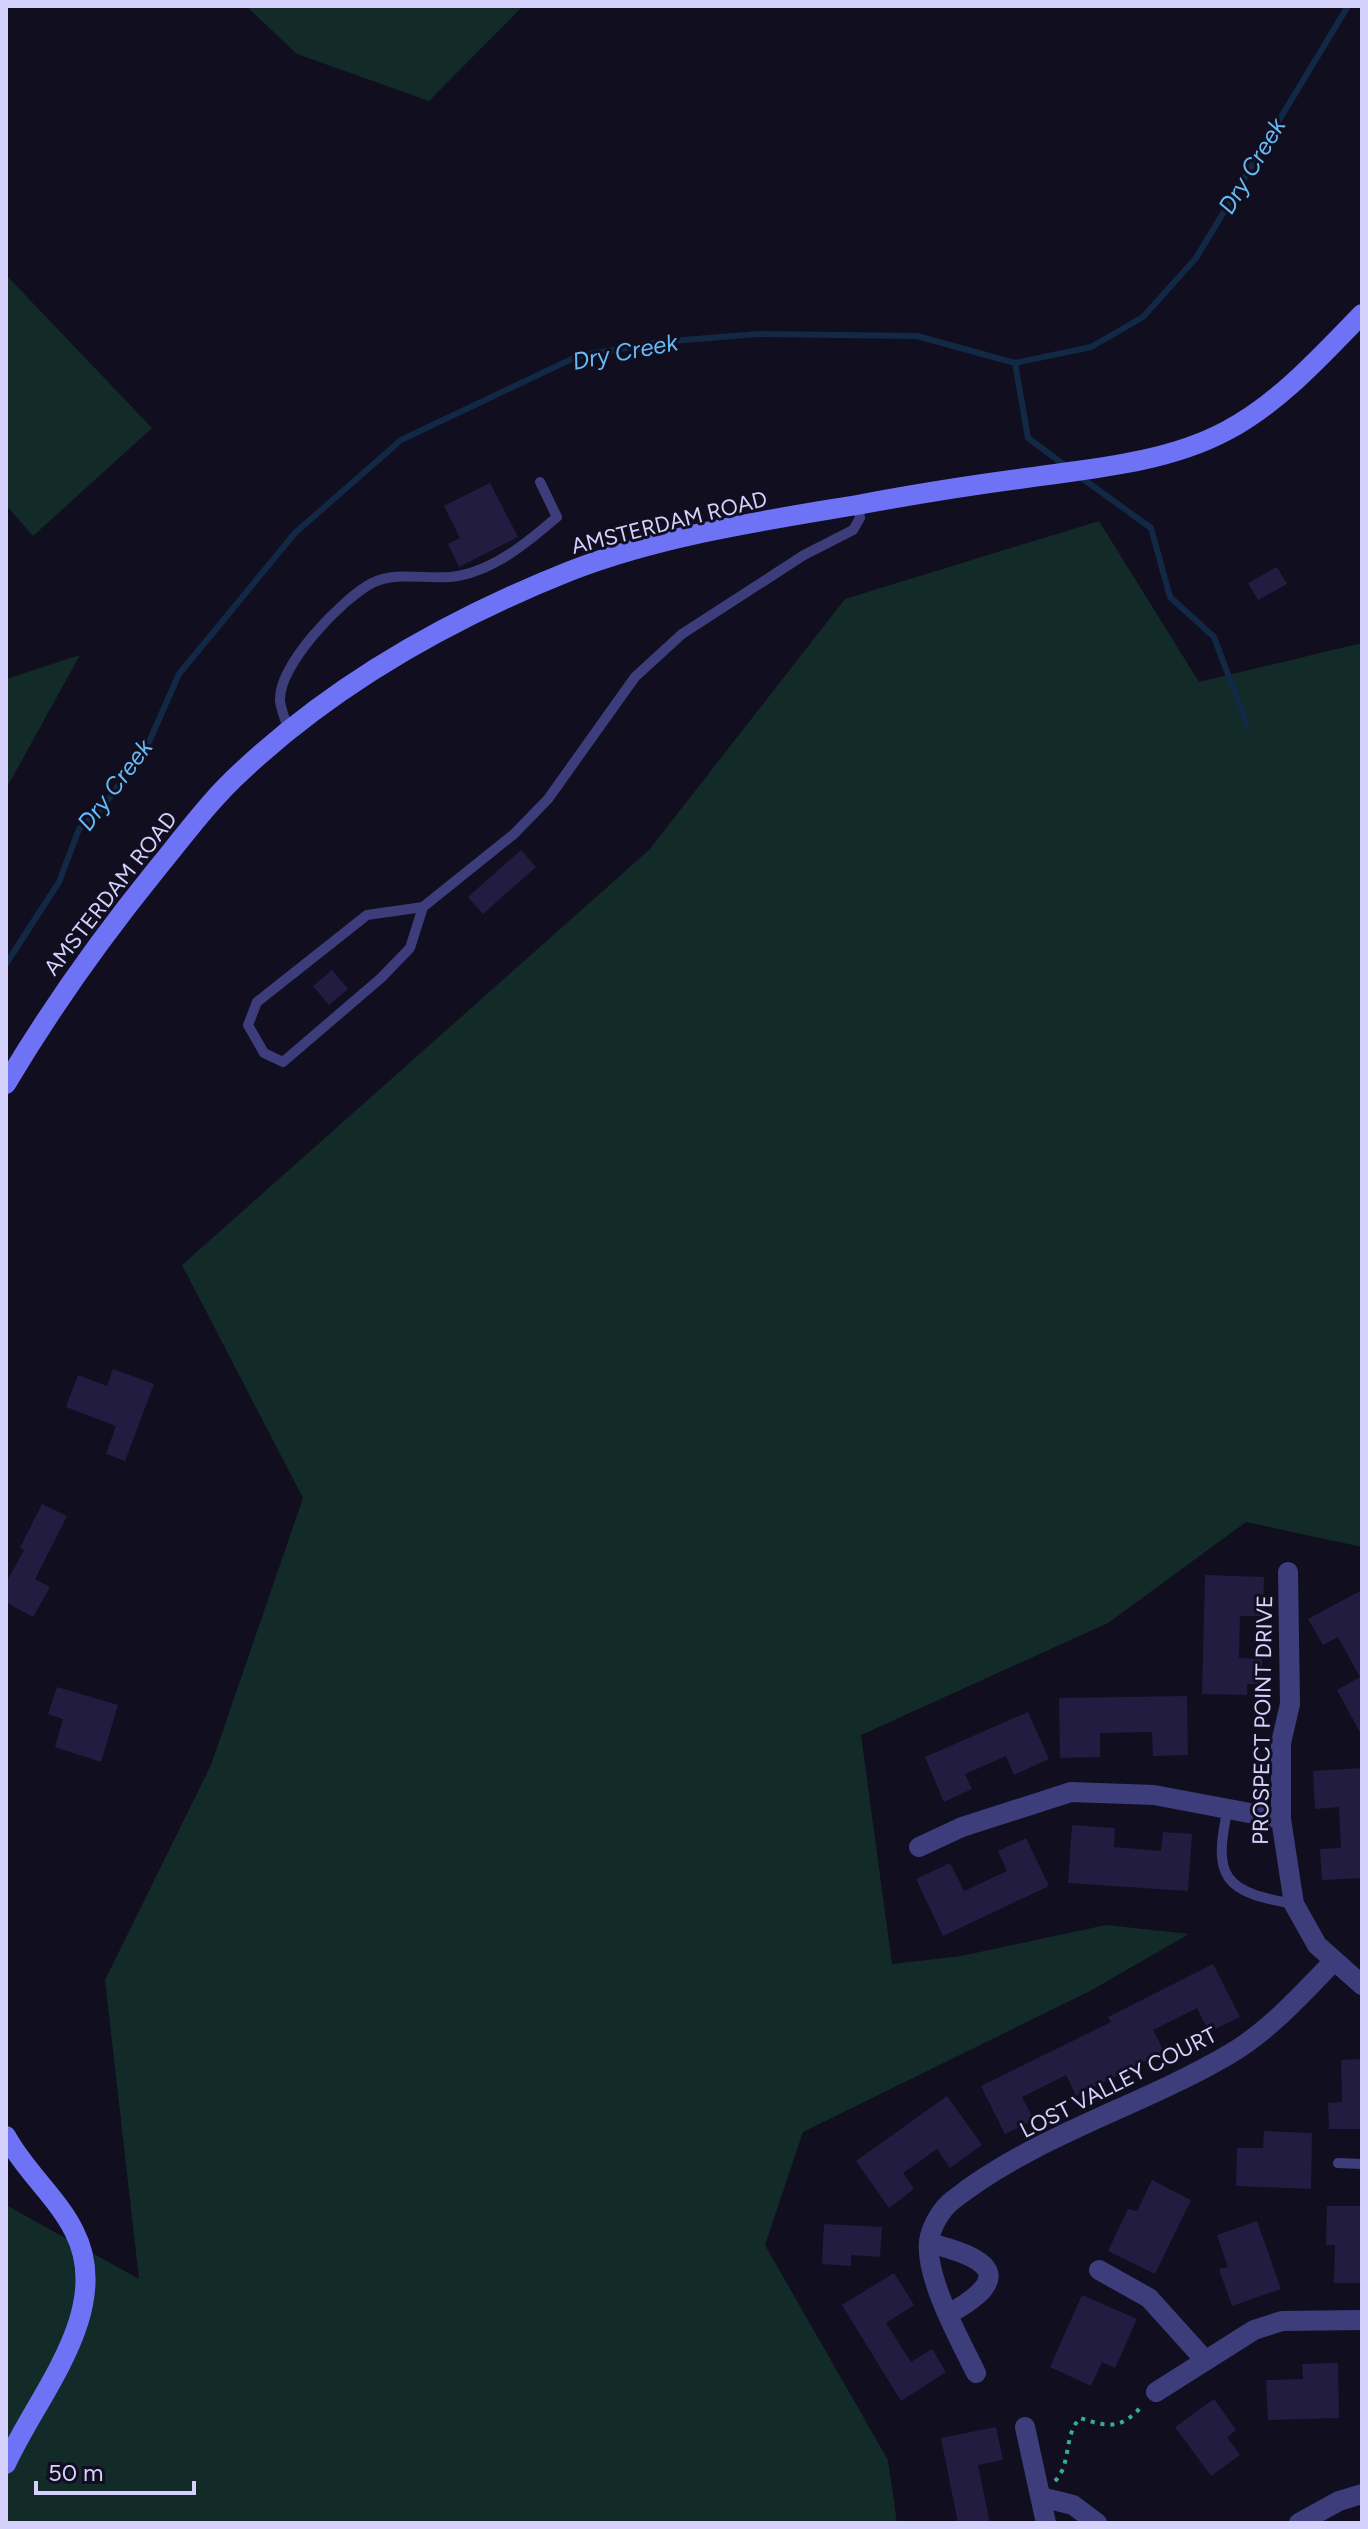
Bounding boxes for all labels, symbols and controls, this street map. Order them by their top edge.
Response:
water label: Dry Creek [1212,111,1292,219]
water label: Dry Creek [570,327,681,376]
street label: AMSTERDAM ROAD [568,485,770,560]
water label: Dry Creek [71,732,159,836]
street label: AMSTERDAM ROAD [38,806,183,981]
street label: PROSPECT POINT DRIVE [1247,1595,1278,1845]
street label: LOST VALLEY COURT [1015,2021,1221,2144]
scale bar [36,2445,194,2495]
text: 50 m [48,2458,104,2487]

